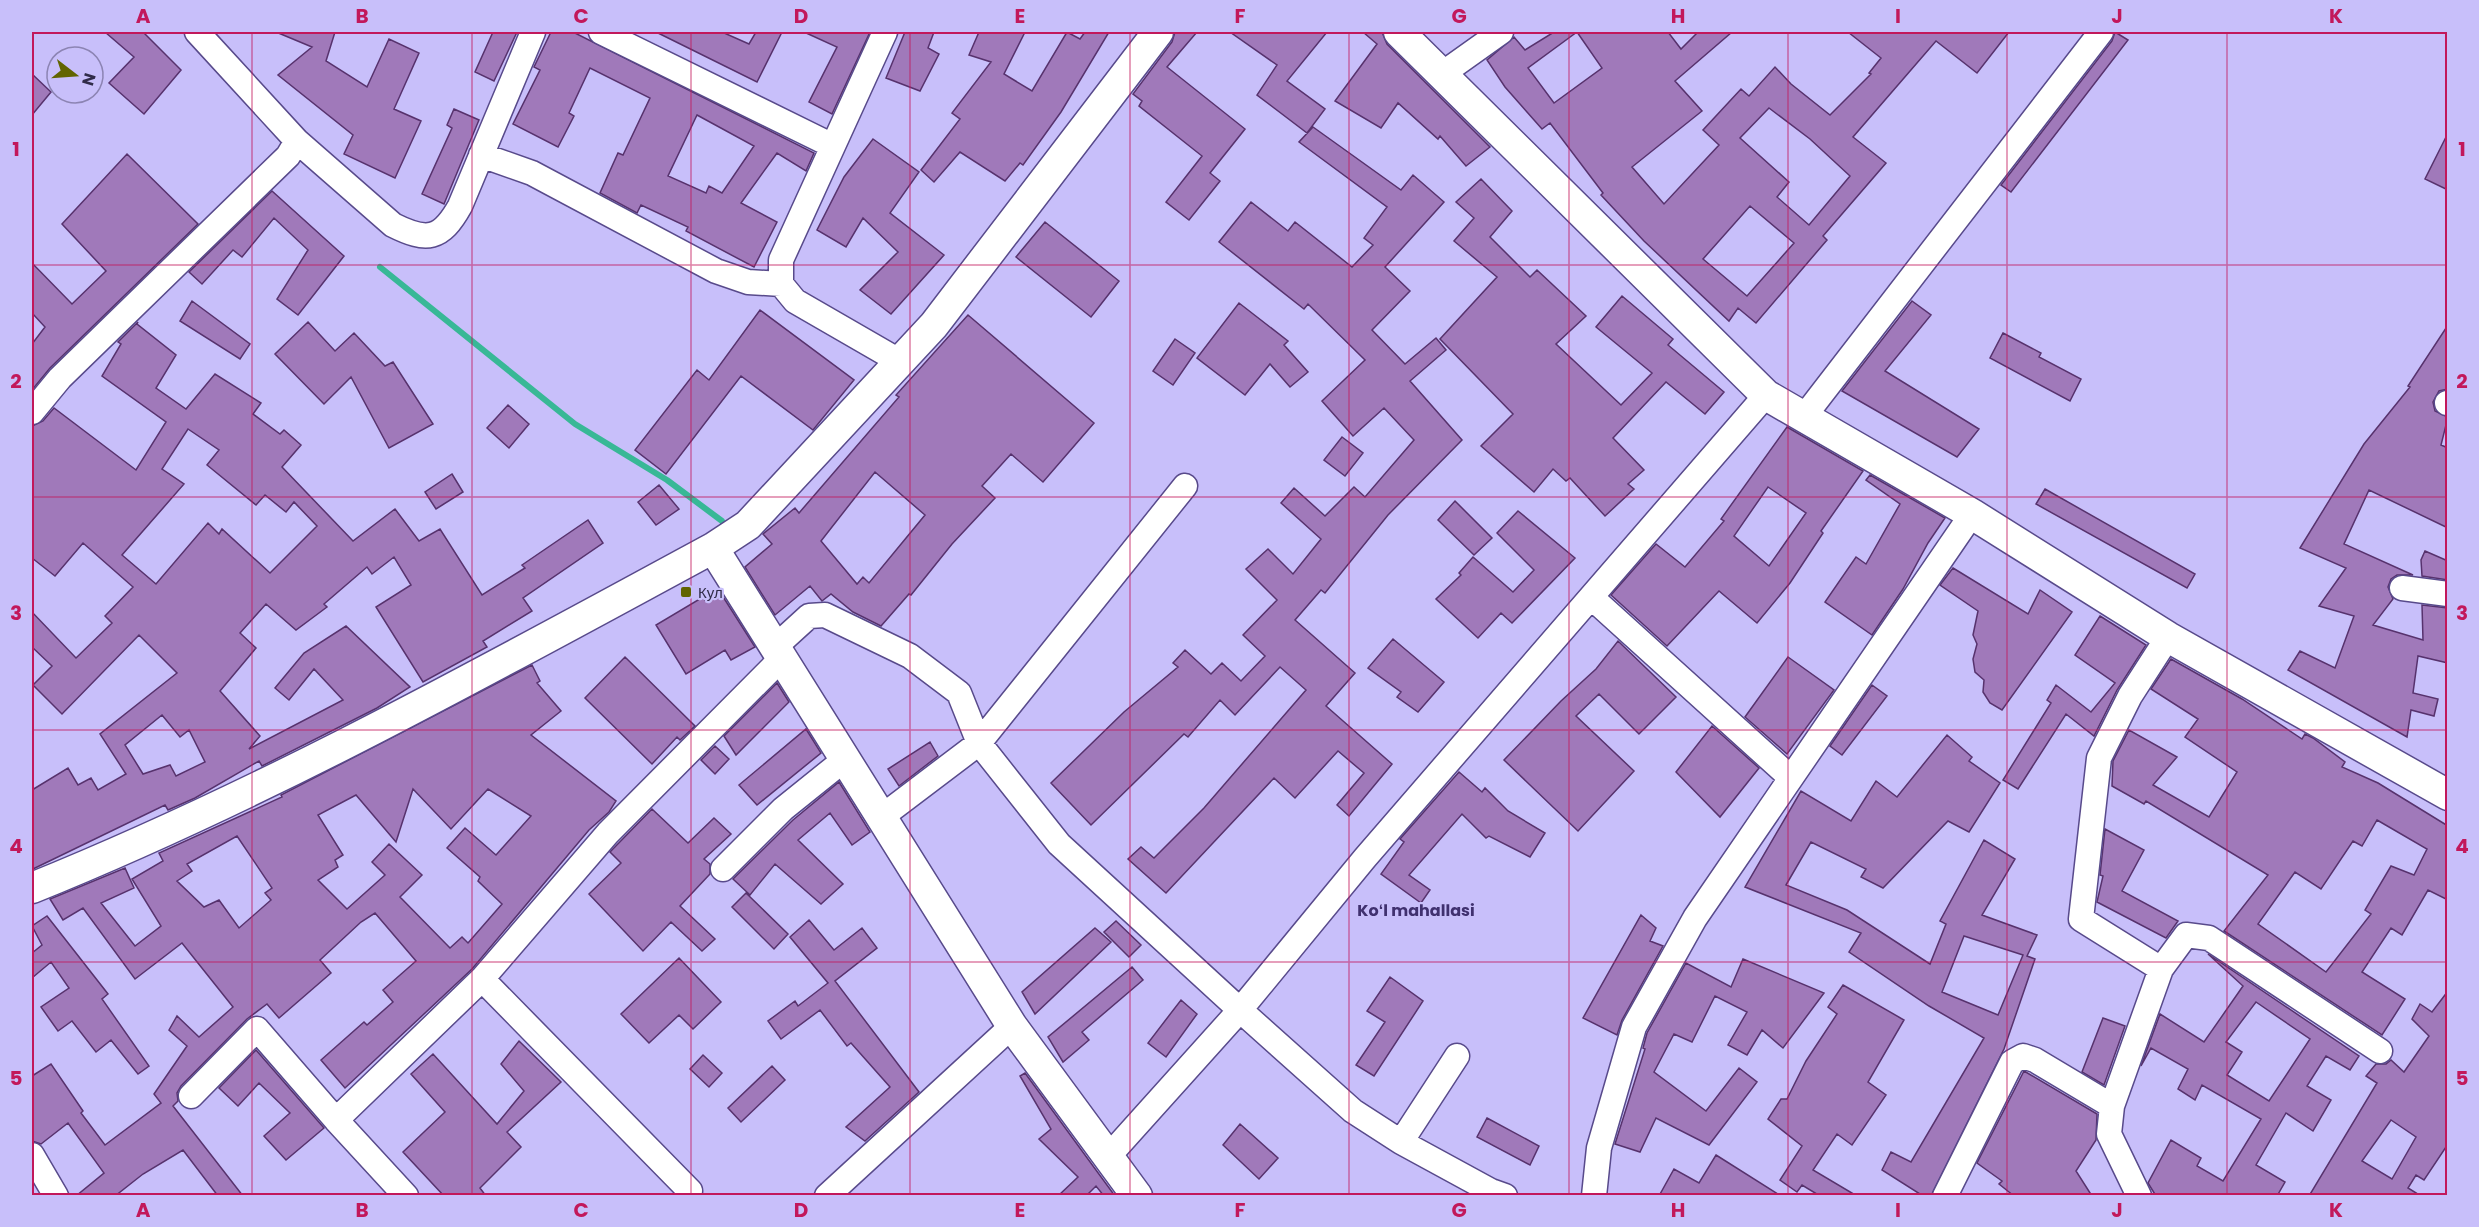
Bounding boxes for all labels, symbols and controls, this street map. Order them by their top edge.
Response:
text: A [136,2,151,30]
text: B [355,2,369,30]
text: C [573,2,589,30]
text: D [794,2,808,30]
text: E [1015,2,1025,30]
text: F [1235,2,1246,30]
text: G [1451,2,1467,30]
text: H [1671,2,1685,30]
text: I [1895,2,1901,30]
text: J [2111,2,2123,30]
text: K [2329,2,2343,30]
north arrow [45,45,105,105]
text: N [76,70,102,88]
text: 1 [12,135,20,163]
text: 1 [2458,135,2466,163]
text: 2 [10,367,22,395]
text: 2 [2456,367,2468,395]
place label: Кул [698,582,723,603]
marker: Кул [679,585,693,599]
text: 3 [10,599,22,627]
text: 3 [2456,599,2468,627]
text: 4 [9,832,23,860]
text: 4 [2455,832,2469,860]
district label: Koʻl mahallasi [1357,899,1475,922]
text: 5 [10,1064,23,1092]
text: 5 [2456,1064,2469,1092]
text: A [136,1196,151,1224]
text: B [355,1196,369,1224]
text: C [573,1196,589,1224]
text: D [794,1196,808,1224]
text: E [1015,1196,1025,1224]
text: F [1235,1196,1246,1224]
text: G [1451,1196,1467,1224]
text: H [1671,1196,1685,1224]
text: I [1895,1196,1901,1224]
text: J [2111,1196,2123,1224]
text: K [2329,1196,2343,1224]

